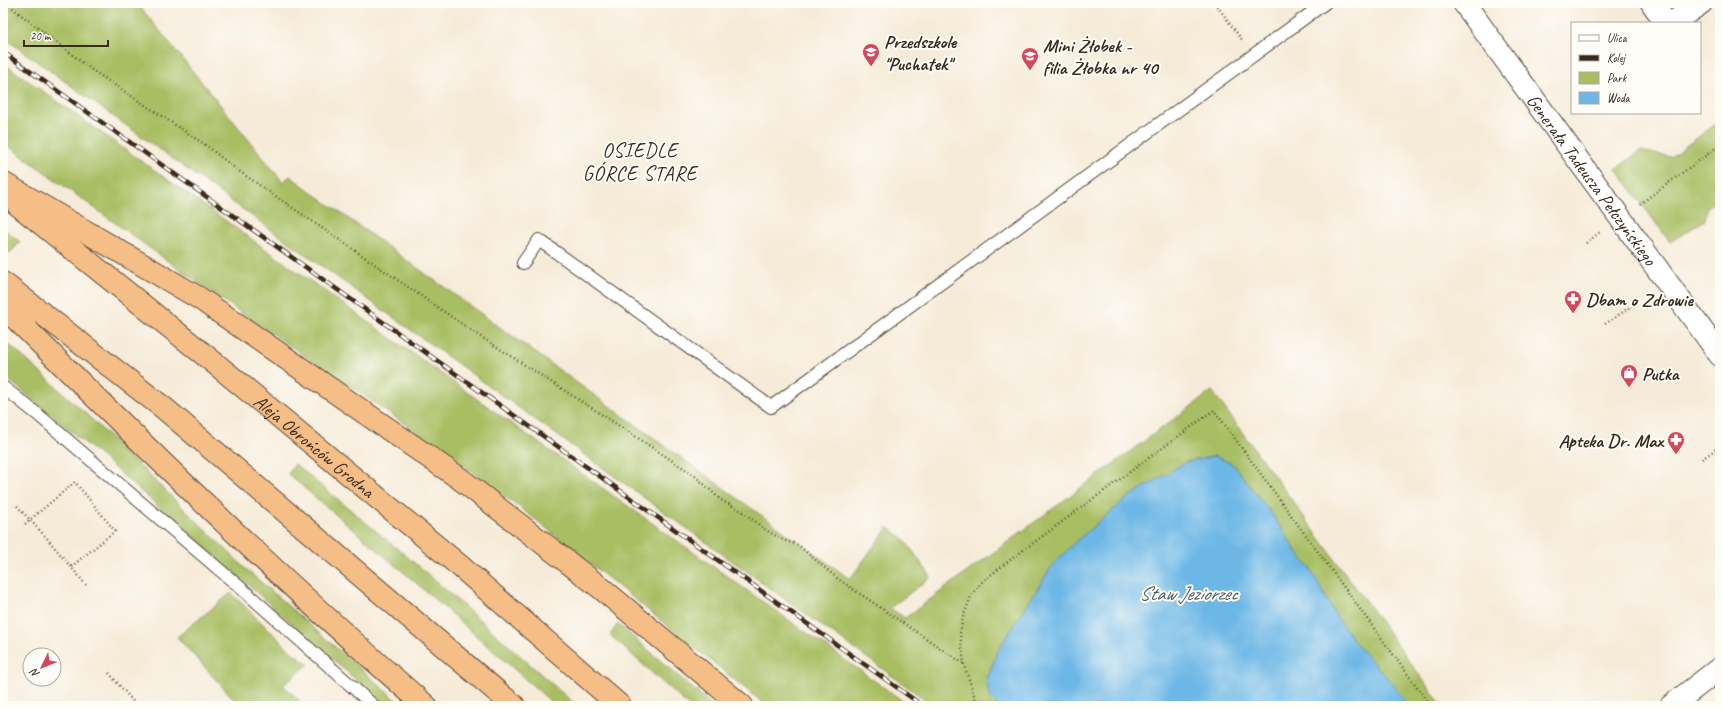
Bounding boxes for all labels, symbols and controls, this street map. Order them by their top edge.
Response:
scale bar [24,22,108,48]
legend [1571,22,1701,114]
text: 20 m [30,28,52,44]
place label: Przedszkole "Puchatek" [884,30,958,76]
text: Ulica [1607,30,1628,46]
place label: Mini Żłobek - filia Żłobka nr 40 [1043,34,1160,80]
school or university icon: Przedszkole "Puchatek" [861,42,881,67]
school or university icon: Mini Żłobek - filia Żłobka nr 40 [1020,46,1040,71]
text: Kolej [1607,50,1627,66]
text: Park [1607,70,1628,86]
street label: Generała Tadeusza Pełczyńskiego [1521,90,1662,271]
text: Woda [1607,90,1631,106]
district label: OSIEDLE GÓRCE STARE [583,138,699,186]
place label: Dbam o Zdrowie [1586,288,1695,312]
pharmacy icon: Dbam o Zdrowie [1563,289,1583,314]
place label: Putka [1642,362,1680,386]
shop icon: Putka [1619,363,1639,388]
street label: Aleja Obrońców Grodna [249,390,380,504]
place label: Apteka Dr. Max [1559,429,1664,453]
pharmacy icon: Apteka Dr. Max [1666,430,1686,455]
water label: Staw Jeziorzec [1139,581,1239,606]
north arrow [22,647,62,687]
text: N [26,665,42,681]

